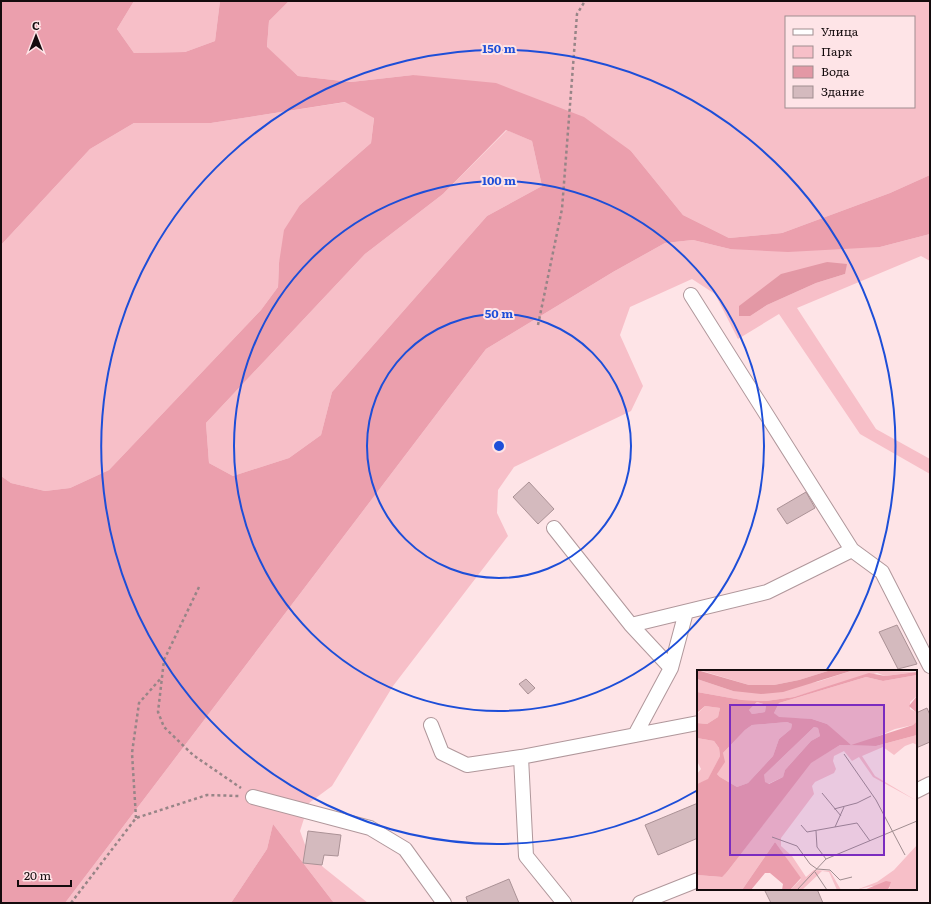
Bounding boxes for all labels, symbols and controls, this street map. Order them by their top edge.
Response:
north arrow [16,16,56,56]
legend [785,16,915,108]
text: С [32,17,40,33]
text: Улица [821,22,859,40]
text: 150 m [482,39,516,57]
text: Парк [821,42,852,60]
text: Вода [821,62,850,80]
text: Здание [821,82,864,100]
text: 100 m [482,171,516,189]
text: 50 m [485,304,513,322]
centre of rings [492,439,506,453]
inset map [697,670,917,890]
scale bar [18,862,71,888]
text: 20 m [24,866,51,884]

